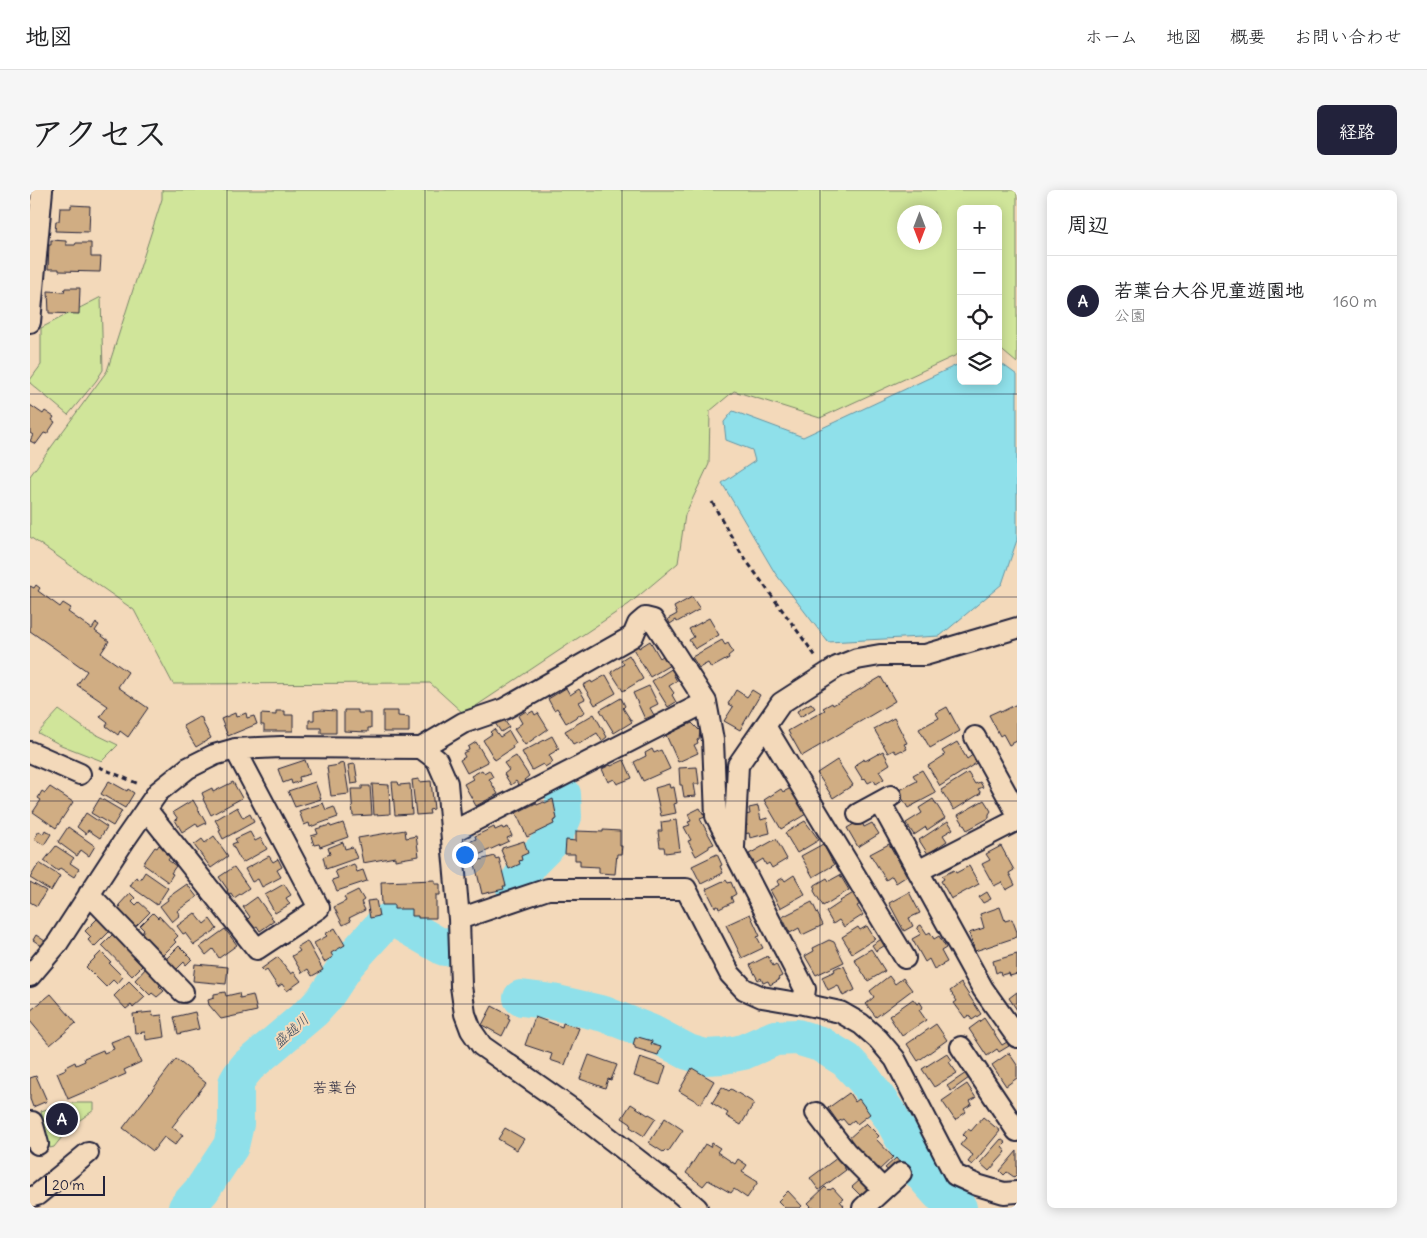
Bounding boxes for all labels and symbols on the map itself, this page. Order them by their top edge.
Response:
north arrow [897,205,942,250]
your location [452,842,478,868]
water label: 盛越川 [269,1010,313,1052]
district label: 若葉台 [312,1078,358,1097]
pin: A [46,1100,78,1138]
scale bar [45,1173,105,1196]

